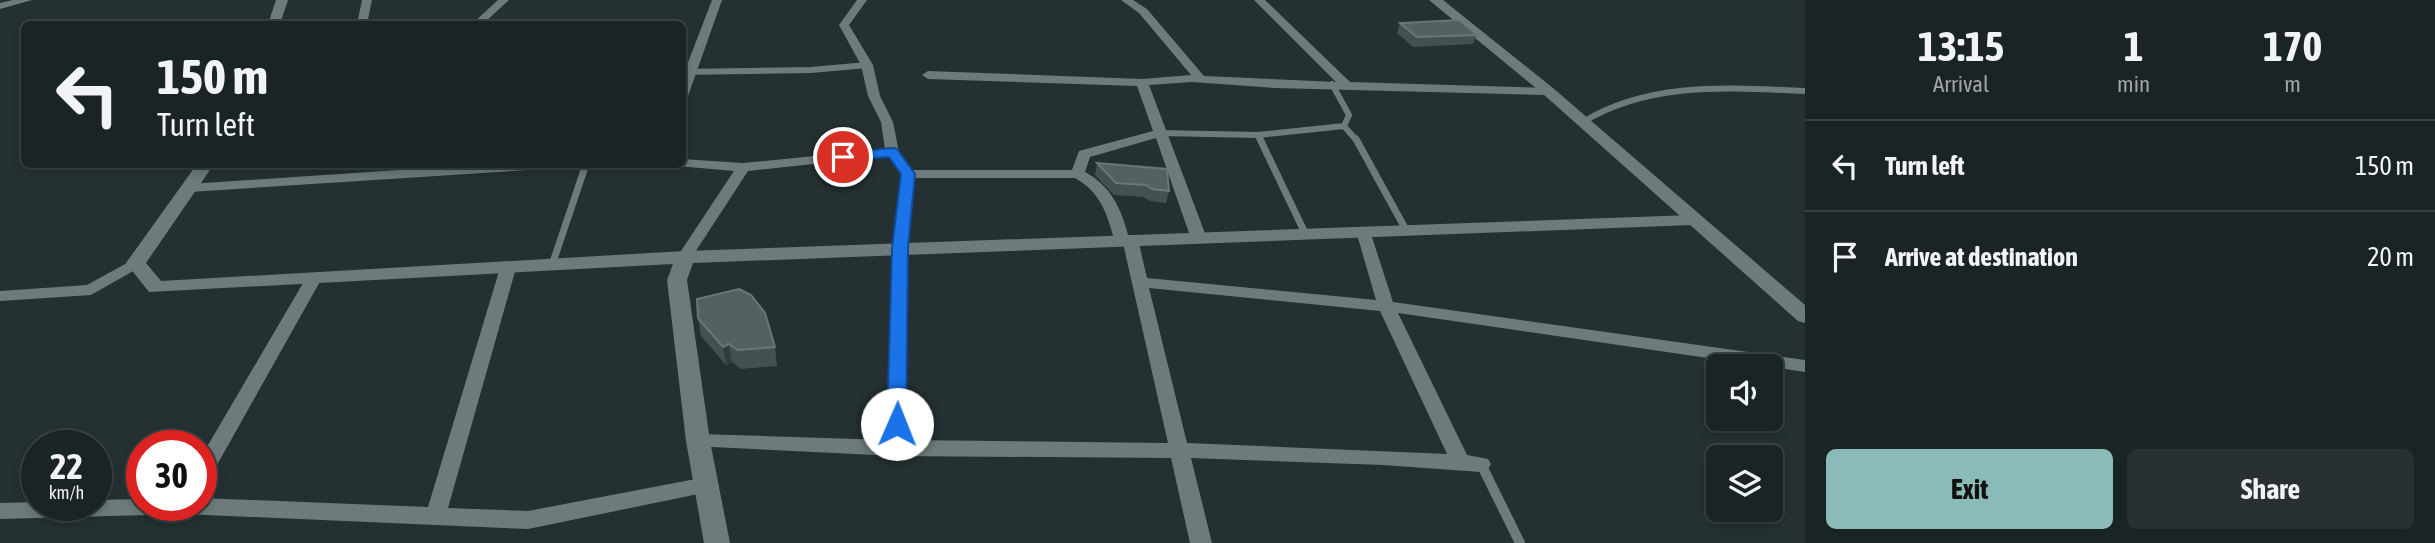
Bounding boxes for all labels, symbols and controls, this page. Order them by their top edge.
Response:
text: 13:15 [1918,22,2004,70]
text: 1 [2124,22,2143,70]
text: 170 [2263,22,2322,70]
text: 150 m [157,48,268,104]
icon: left [42,49,133,140]
text: Arrival [1933,71,1989,97]
text: min [2117,71,2150,97]
text: m [2284,71,2301,97]
text: Turn left [157,106,255,143]
pin [813,127,873,187]
icon: arrive [824,138,862,176]
icon: left [1826,147,1864,185]
text: Turn left [1885,151,1965,181]
text: 150 m [2355,151,2414,181]
icon: arrive [1826,238,1864,276]
text: Arrive at destination [1885,242,2078,272]
text: 20 m [2367,242,2414,272]
map controls [1706,354,1783,522]
button: sound [1706,354,1783,431]
position arrow [860,387,934,461]
speed limit sign: 30 [126,430,217,521]
button: layers [1706,445,1783,522]
text: 22 [50,446,83,486]
button: Exit [1826,449,2113,529]
button: Share [2127,449,2414,529]
text: km/h [49,482,84,503]

